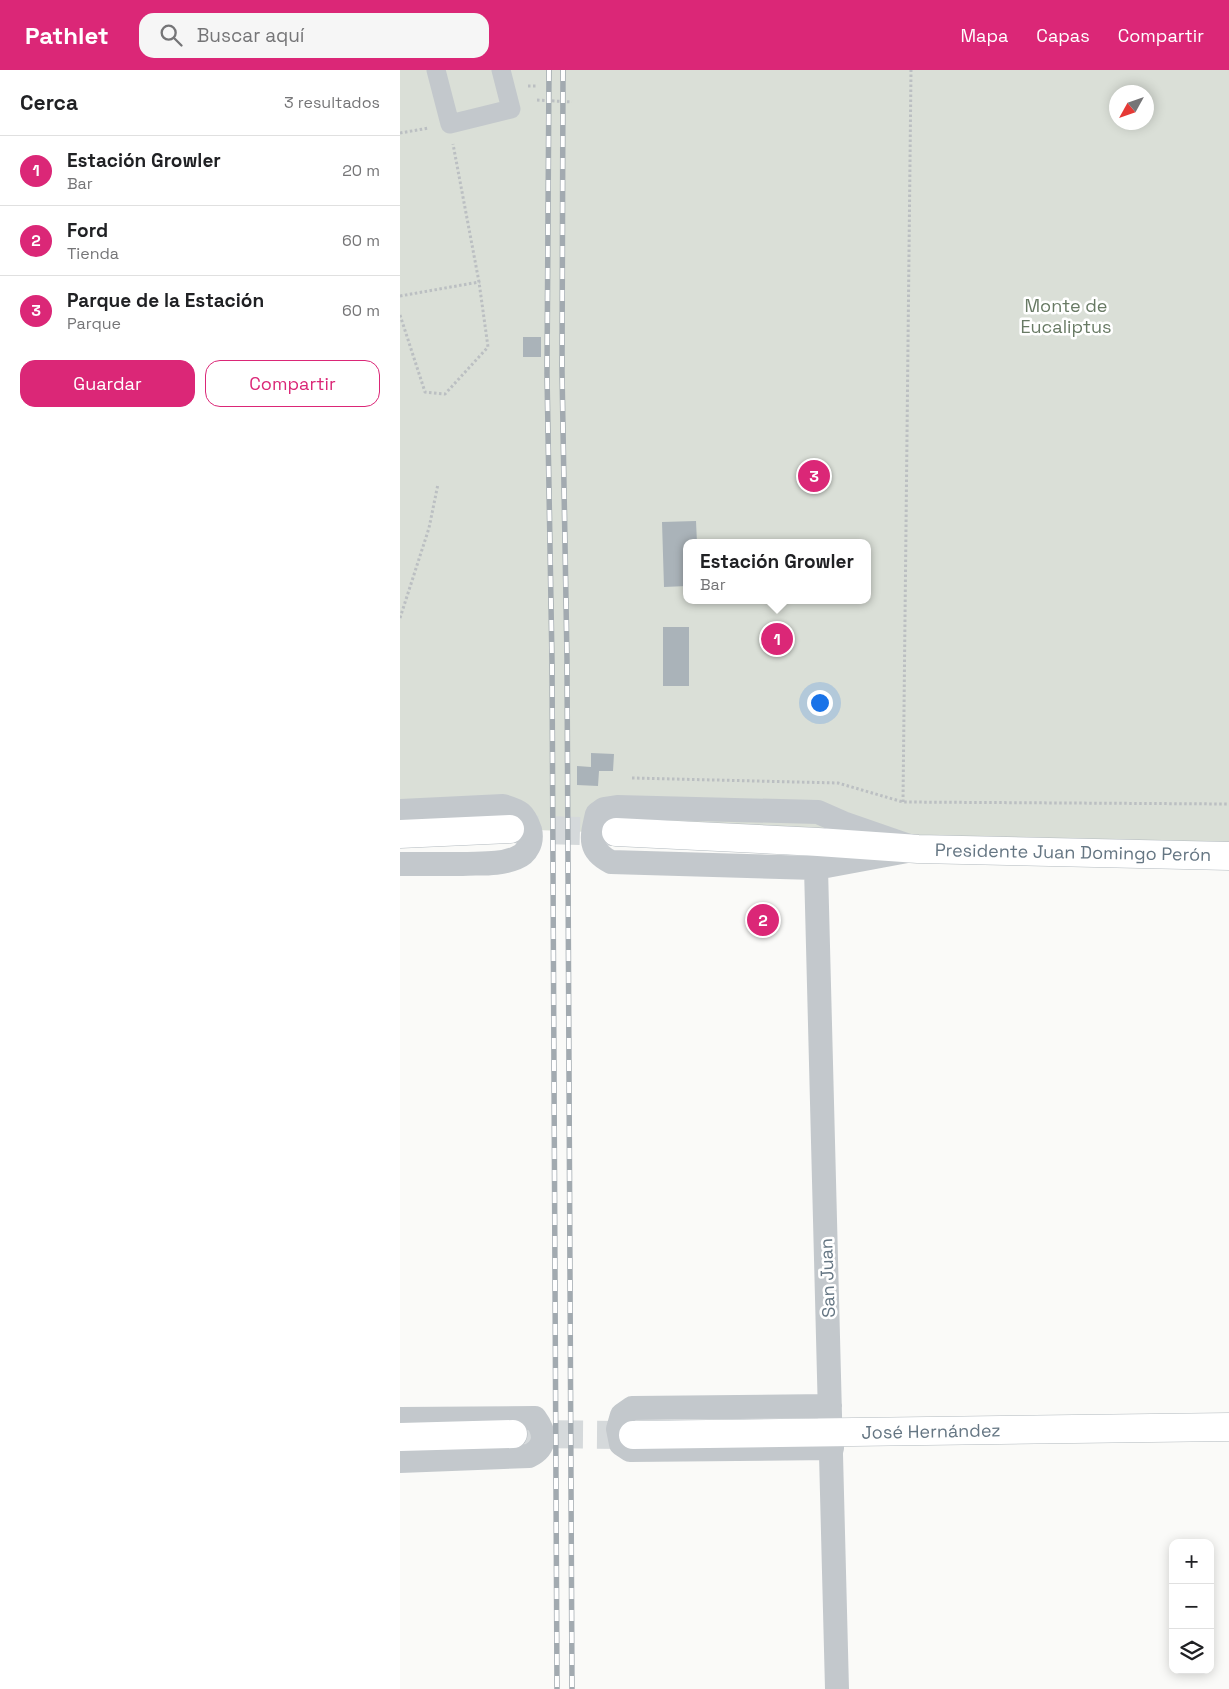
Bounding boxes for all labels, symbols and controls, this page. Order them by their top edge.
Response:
search box [139,13,489,58]
text: Pathlet [25,20,109,51]
icon: search [157,21,185,49]
text: Buscar aquí [197,23,305,48]
text: Mapa [960,24,1008,47]
text: Capas [1036,24,1090,47]
text: Compartir [1118,24,1204,47]
north arrow [1109,85,1154,130]
text: Cerca [20,89,78,116]
text: 3 resultados [284,92,380,113]
text: Estación Growler [67,148,221,173]
text: 1 [32,160,40,181]
text: 20 m [342,160,380,181]
text: Bar [67,173,93,194]
text: Ford [67,218,108,243]
text: 2 [31,230,41,251]
text: 60 m [342,230,380,251]
text: Tienda [67,243,119,264]
text: Parque de la Estación [67,288,264,313]
park label: Monte de Eucaliptus [1020,294,1112,338]
text: 3 [31,300,41,321]
text: 60 m [342,300,380,321]
text: Parque [67,313,121,334]
button: Guardar [20,360,195,407]
button: Compartir [205,360,380,407]
pin: 3 [798,457,830,495]
popup [683,539,871,604]
text: Estación Growler [700,549,854,574]
text: Bar [700,574,726,595]
pin: 1 [761,620,793,658]
your location [807,690,833,716]
street label: Presidente Juan Domingo Perón [935,838,1211,866]
pin: 2 [747,901,779,939]
street label: San Juan [814,1238,840,1318]
street label: José Hernández [861,1418,1001,1444]
map controls [1169,1539,1214,1674]
button: + [1169,1539,1214,1584]
button: − [1169,1584,1214,1629]
button: layers [1169,1629,1214,1674]

